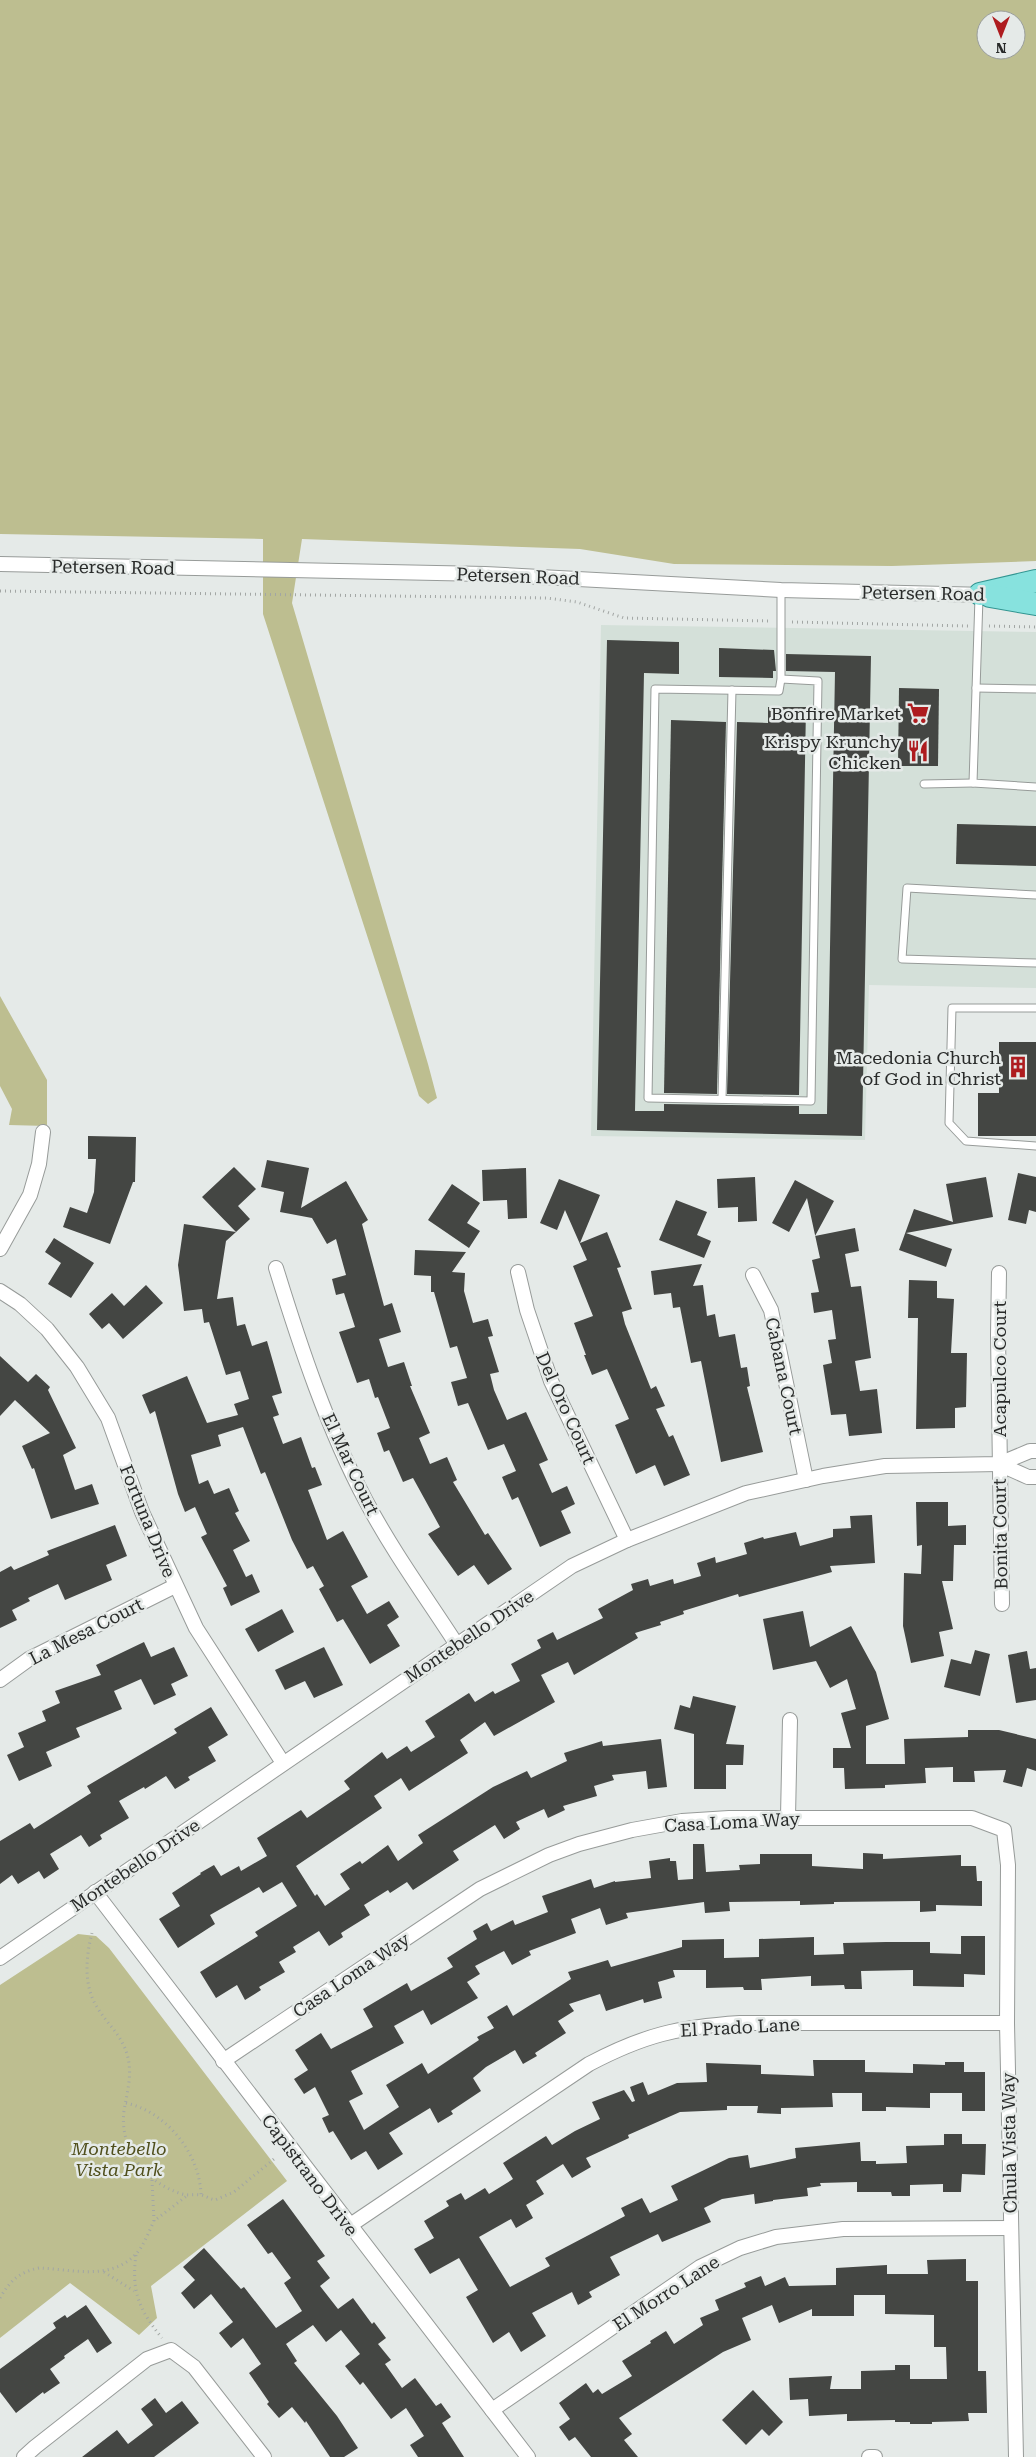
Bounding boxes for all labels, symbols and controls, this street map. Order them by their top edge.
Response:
north arrow [976,10,1026,60]
text: N [995,40,1006,56]
street label: Petersen Road [51,555,175,579]
street label: Petersen Road [456,563,581,589]
street label: Petersen Road [861,581,985,605]
supermarket icon: Bonfire Market [905,700,931,726]
place label: Bonfire Market [771,703,901,724]
place label: Krispy Krunchy Chicken [764,731,901,773]
restaurant icon: Krispy Krunchy Chicken [905,738,931,764]
place label: Macedonia Church of God in Christ [836,1047,1001,1089]
building icon: Macedonia Church of God in Christ [1005,1054,1031,1080]
street label: Acapulco Court [989,1301,1010,1437]
street label: Cabana Court [761,1315,807,1437]
street label: Del Oro Court [532,1349,600,1468]
street label: El Mar Court [318,1410,384,1519]
street label: Fortuna Drive [116,1462,180,1580]
street label: Bonita Court [989,1478,1011,1590]
street label: Montebello Drive [401,1585,538,1687]
street label: La Mesa Court [26,1593,147,1669]
street label: Casa Loma Way [664,1808,801,1836]
street label: Montebello Drive [67,1814,204,1916]
street label: Casa Loma Way [289,1928,414,2022]
street label: El Prado Lane [680,2013,800,2041]
street label: Chula Vista Way [997,2072,1021,2214]
street label: Capistrano Drive [257,2110,363,2240]
park label: Montebello Vista Park [70,2138,167,2180]
street label: El Morro Lane [609,2251,723,2335]

